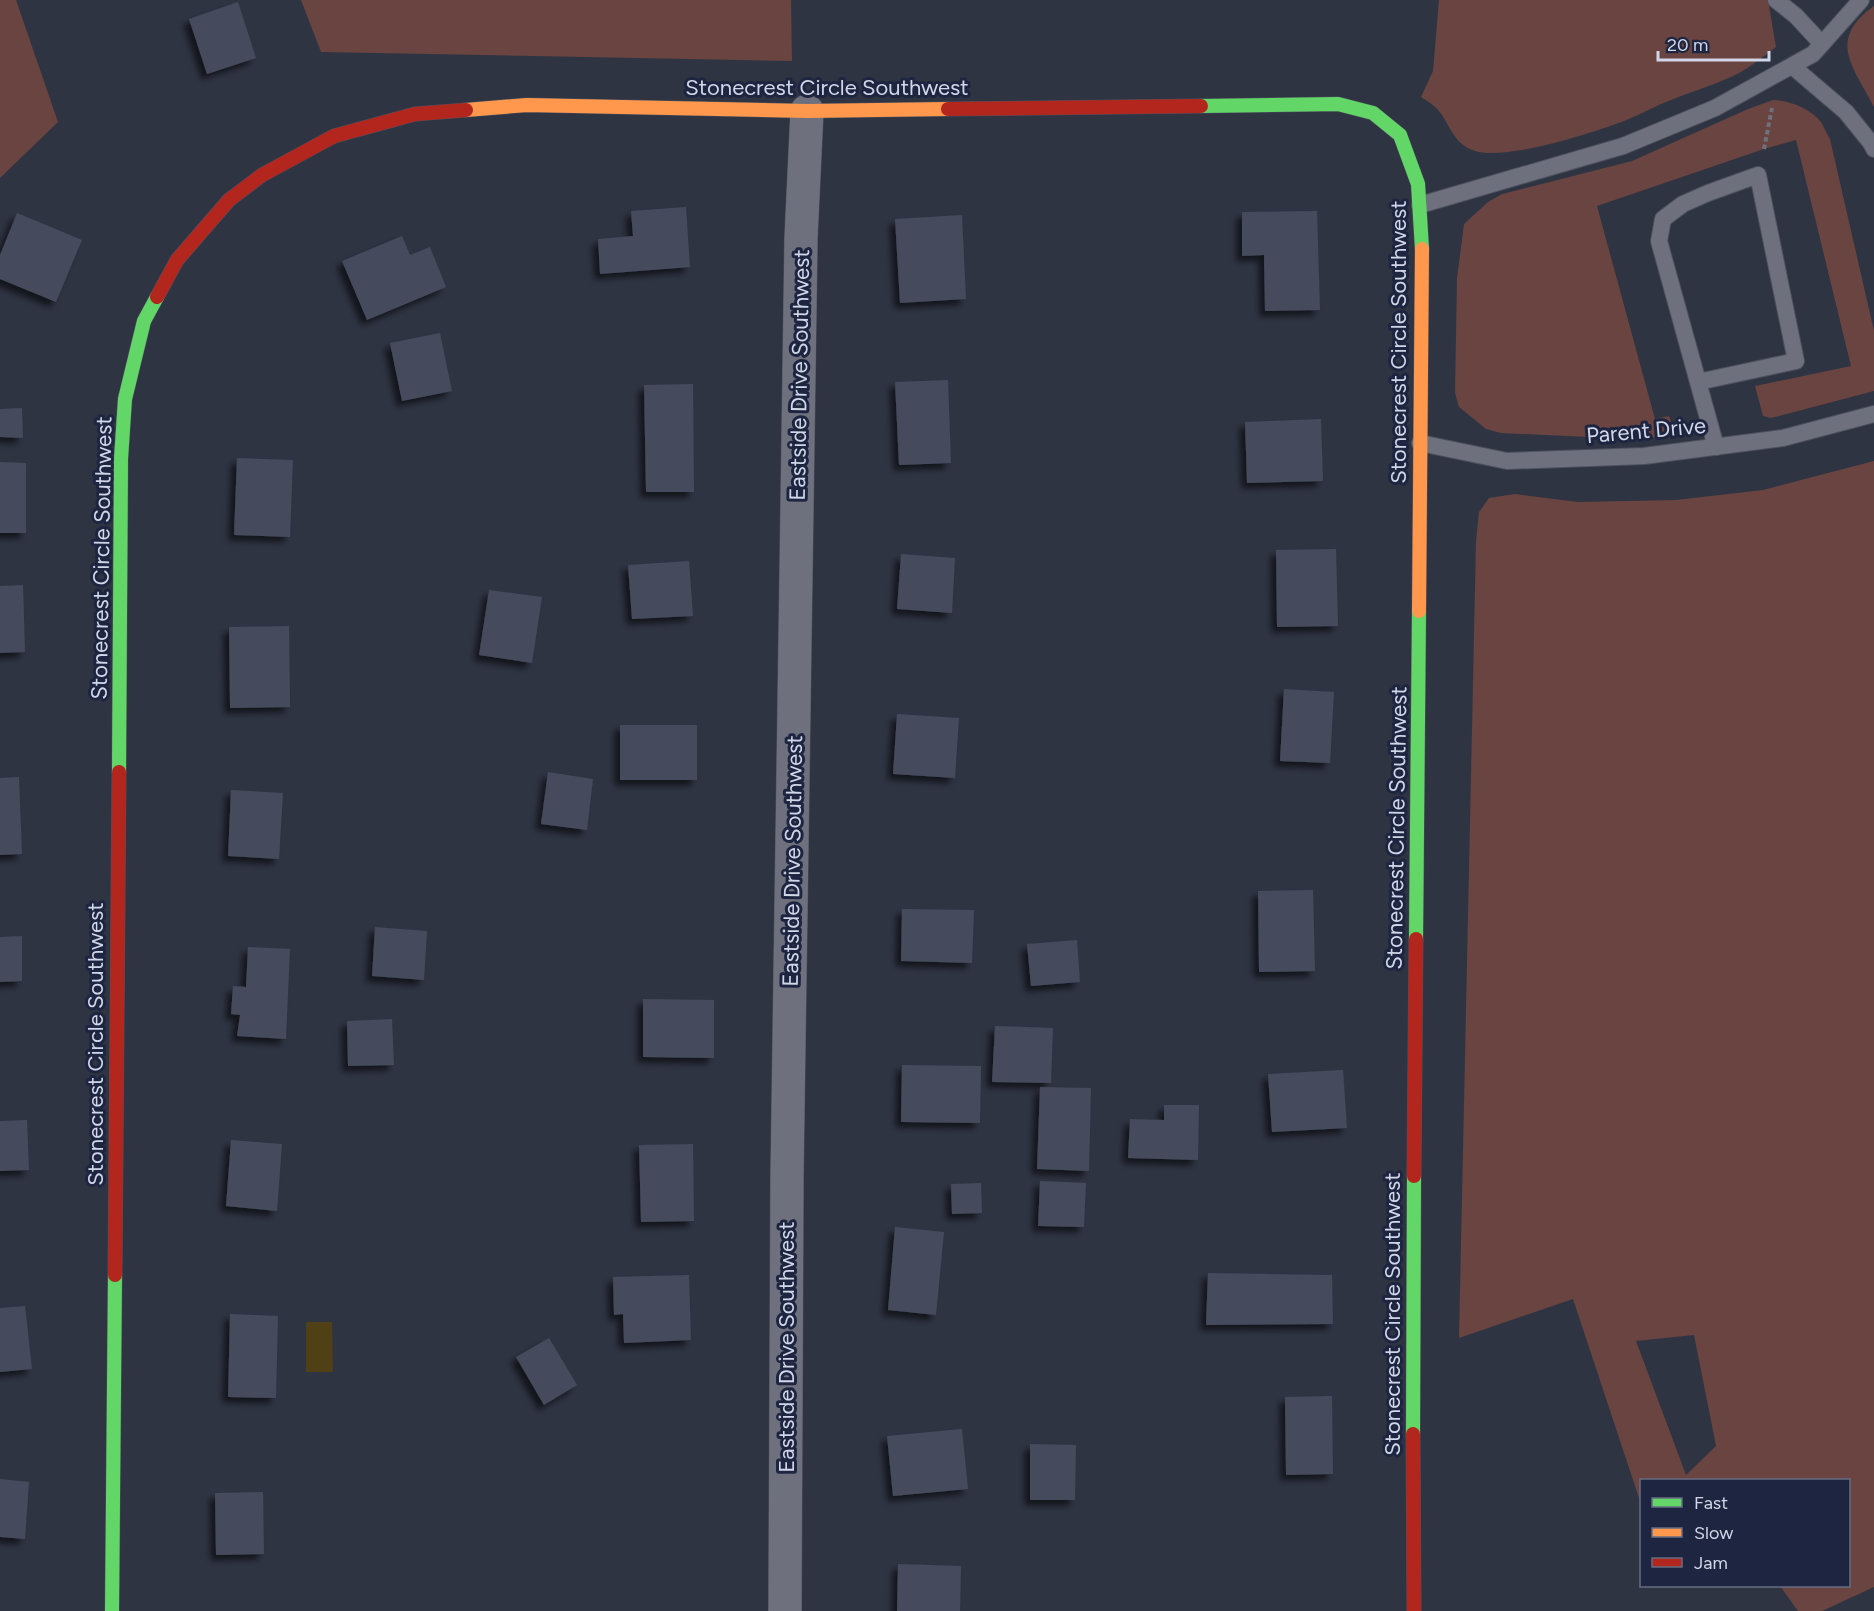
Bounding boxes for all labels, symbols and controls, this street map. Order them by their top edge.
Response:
scale bar [1658,24,1769,62]
text: 20 m [1667,34,1708,56]
street label: Stonecrest Circle Southwest [685,74,969,101]
street label: Stonecrest Circle Southwest [1385,200,1412,484]
street label: Eastside Drive Southwest [784,249,815,501]
street label: Parent Drive [1585,412,1707,449]
street label: Stonecrest Circle Southwest [86,416,117,700]
street label: Stonecrest Circle Southwest [1381,686,1412,970]
street label: Eastside Drive Southwest [777,735,808,987]
street label: Stonecrest Circle Southwest [82,902,109,1186]
street label: Stonecrest Circle Southwest [1379,1172,1406,1456]
street label: Eastside Drive Southwest [773,1221,800,1473]
legend [1640,1479,1850,1587]
text: Fast [1694,1492,1728,1514]
text: Slow [1694,1522,1733,1544]
text: Jam [1694,1552,1728,1574]

